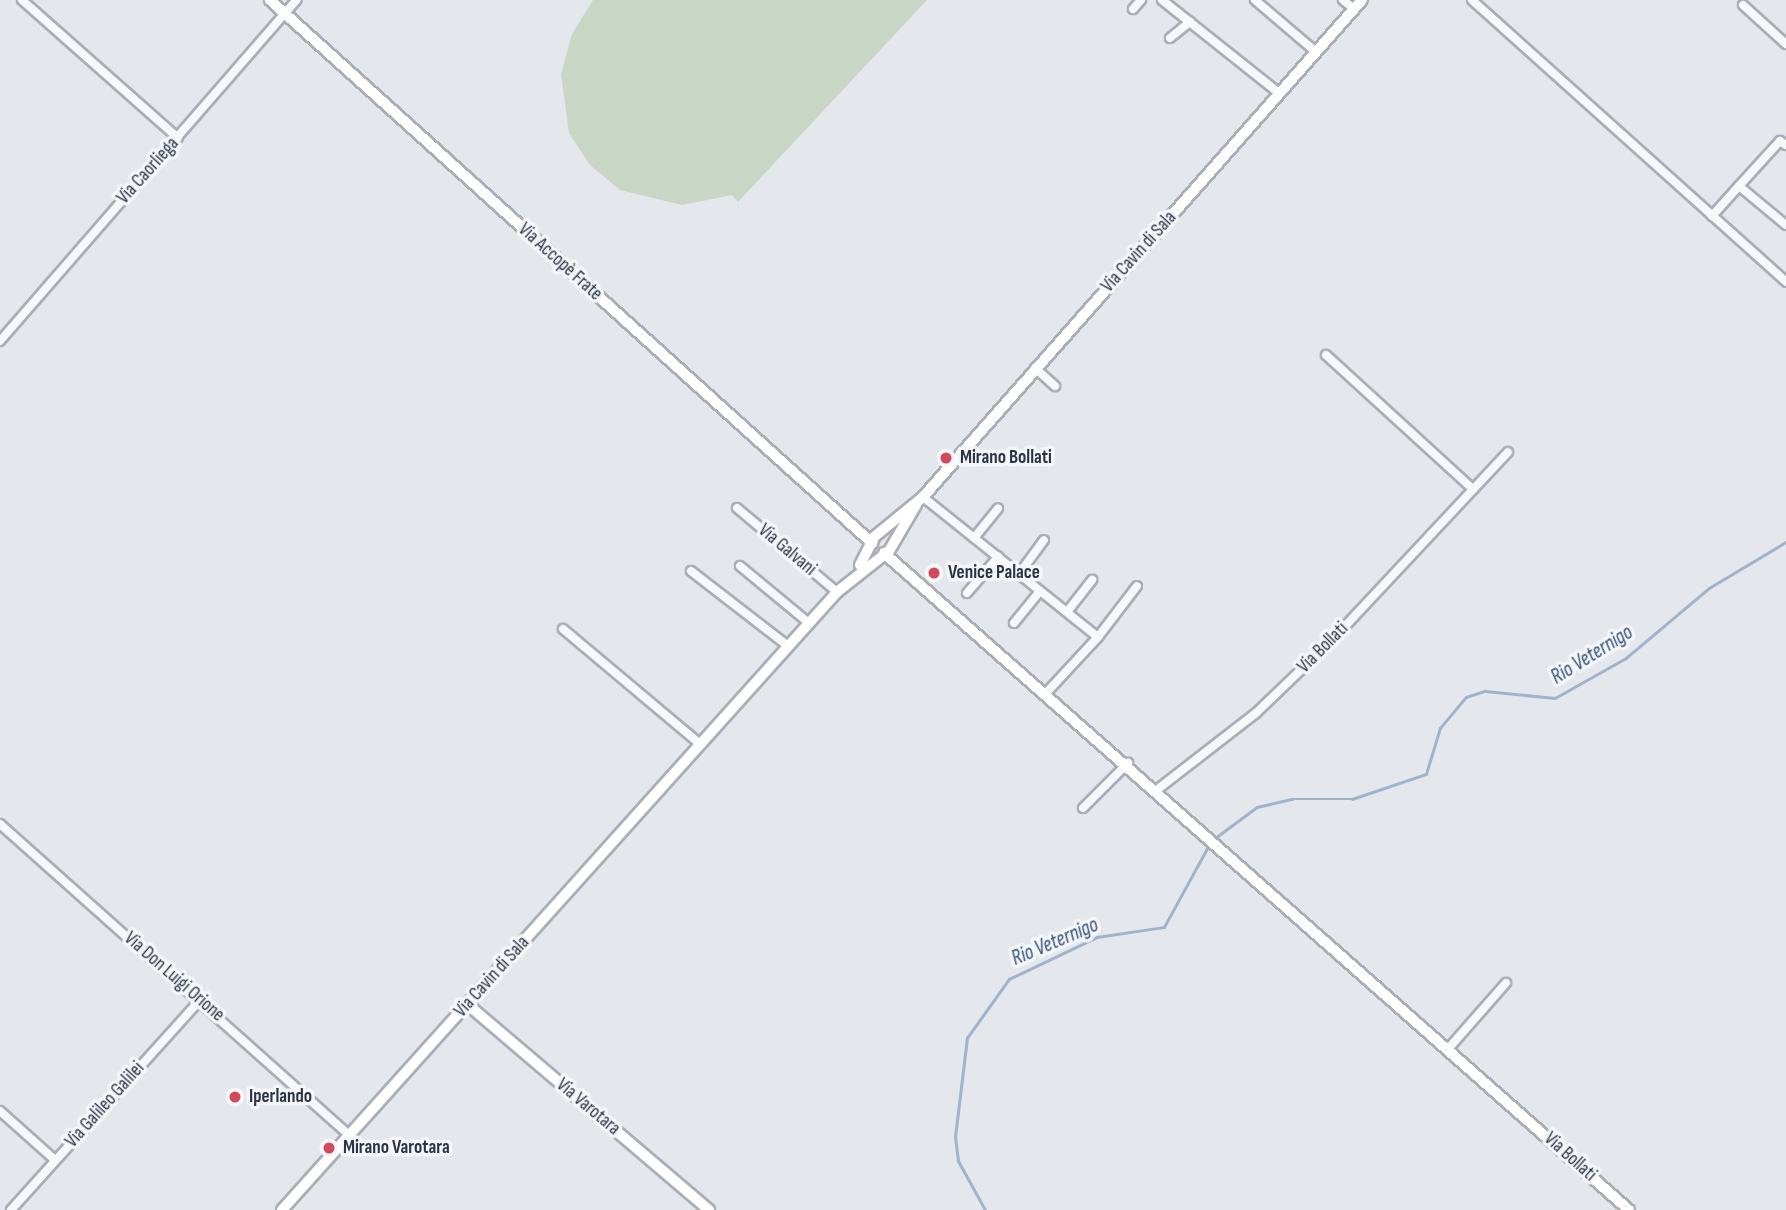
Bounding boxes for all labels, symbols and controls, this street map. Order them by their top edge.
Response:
street label: Via Caorliega [112,133,184,209]
street label: Via Cavin di Sala [1097,207,1181,297]
street label: Via Accopè Frate [513,218,607,306]
place label: Mirano Bollati [960,447,1052,469]
marker: Mirano Bollati [938,450,954,466]
street label: Via Galvani [753,519,821,581]
place label: Venice Palace [948,562,1040,584]
marker: Venice Palace [926,565,942,581]
street label: Via Bollati [1293,618,1353,678]
water label: Rio Veternigo [1546,620,1638,690]
water label: Rio Veternigo [1008,912,1102,972]
street label: Via Don Luigi Orione [119,927,229,1027]
street label: Via Cavin di Sala [450,932,534,1022]
street label: Via Galileo Galilei [61,1057,149,1153]
street label: Via Varotara [551,1074,625,1140]
place label: Iperlando [249,1086,312,1108]
marker: Iperlando [227,1089,243,1105]
street label: Via Bollati [1539,1128,1601,1186]
place label: Mirano Varotara [343,1137,450,1159]
marker: Mirano Varotara [321,1140,337,1156]

